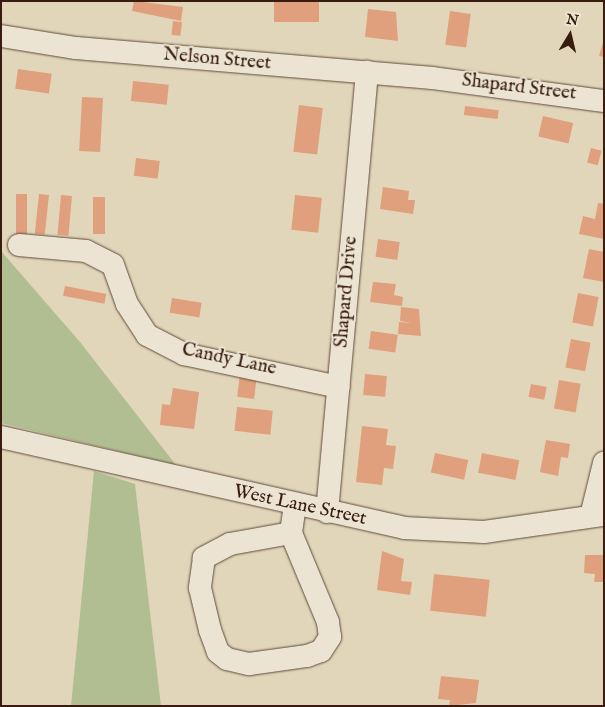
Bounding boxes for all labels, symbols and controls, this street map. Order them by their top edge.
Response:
north arrow [545,10,595,60]
text: N [565,10,580,30]
street label: Nelson Street [162,44,272,76]
street label: Shapard Street [461,70,577,106]
street label: Shapard Drive [331,235,363,349]
street label: Candy Lane [180,339,278,381]
street label: West Lane Street [232,481,368,531]

